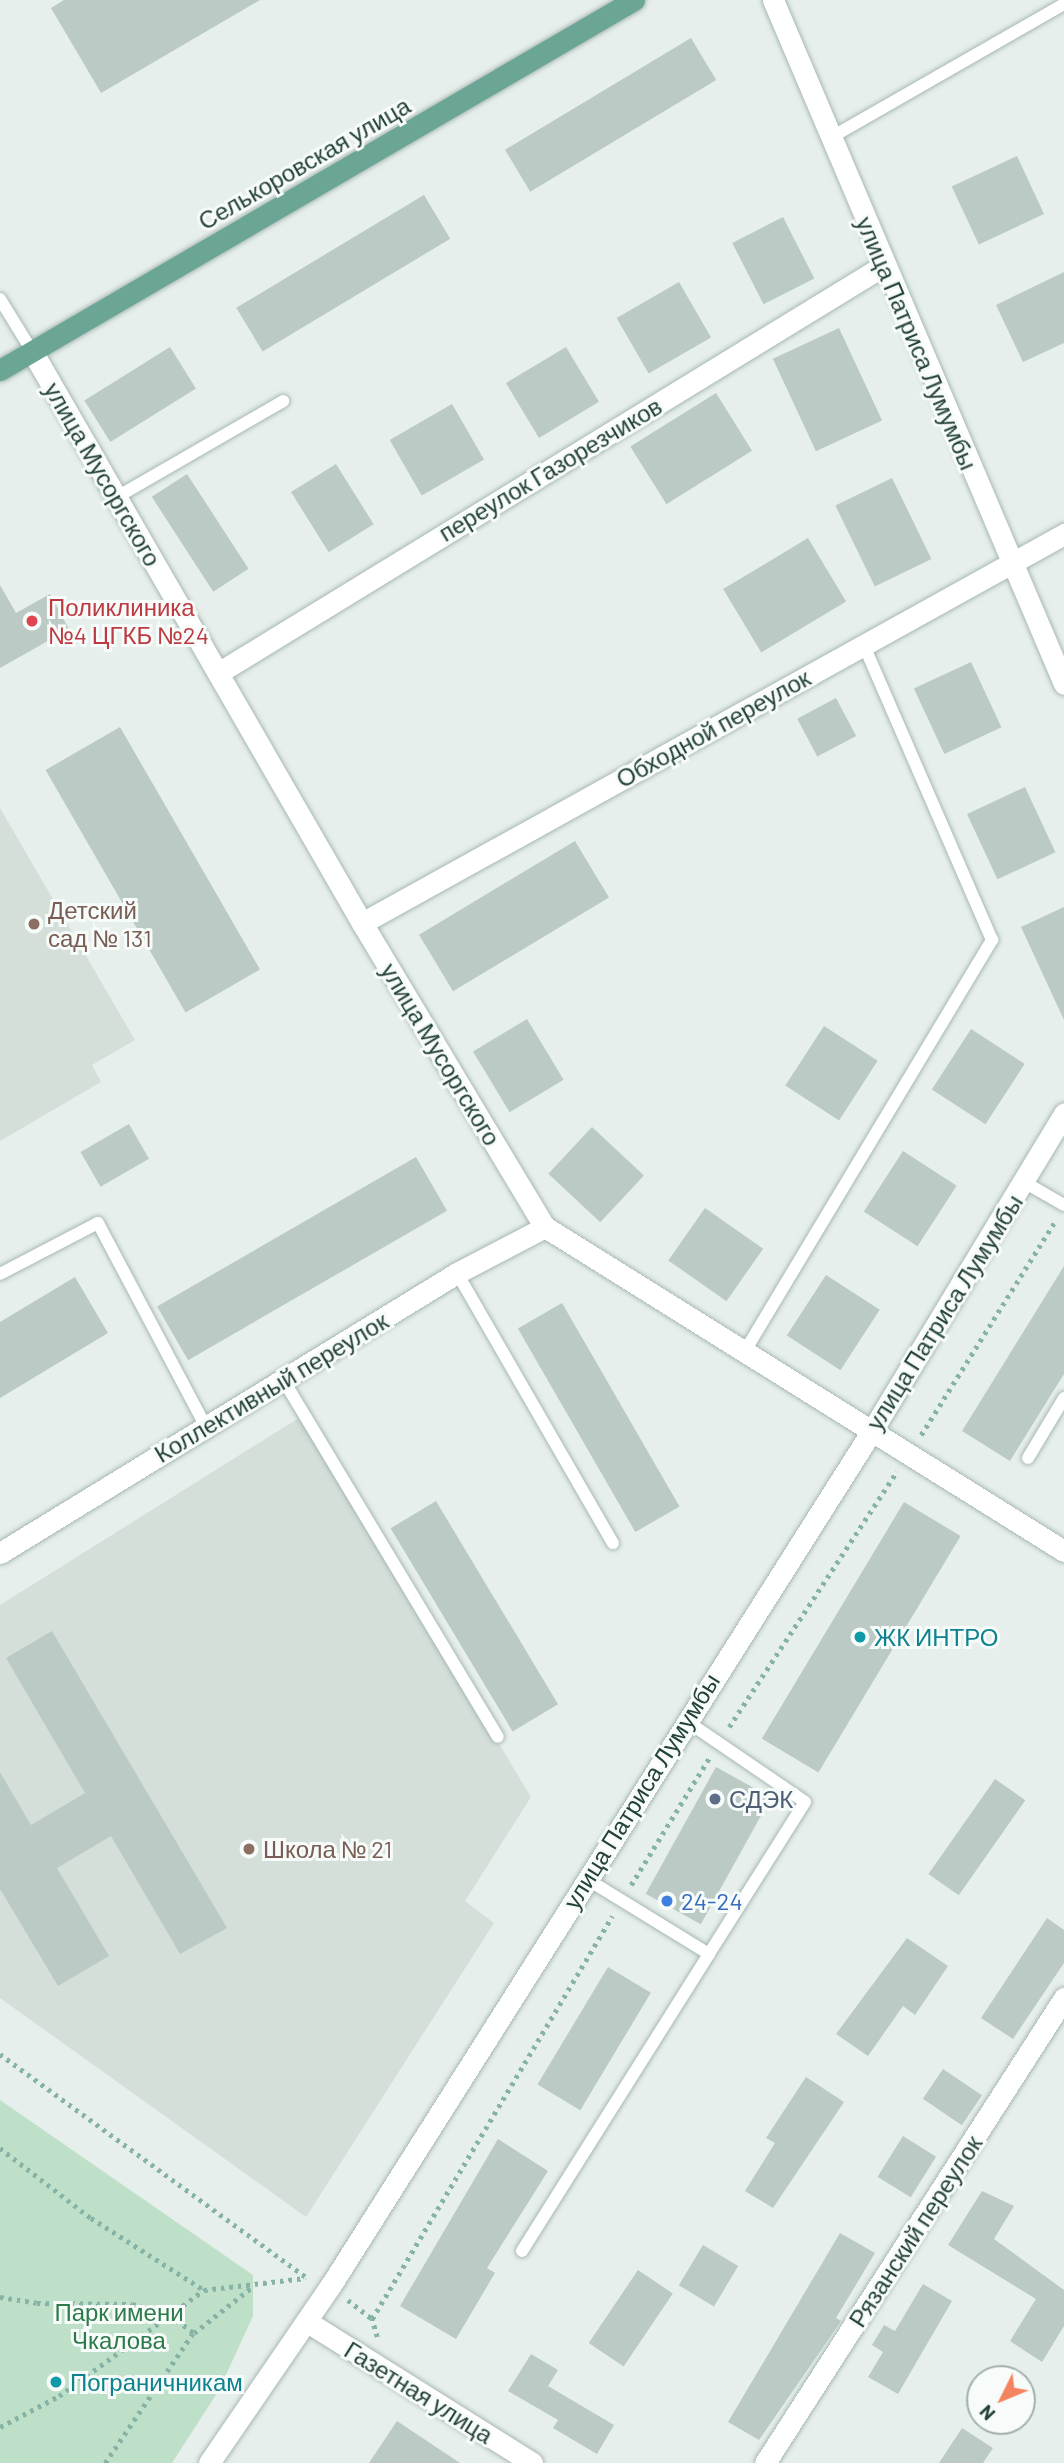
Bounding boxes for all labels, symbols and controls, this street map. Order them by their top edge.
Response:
street label: Селькоровская улица [193,91,415,235]
street label: улица Патриса Лумумбы [851,212,983,474]
street label: улица Мусоргского [39,377,167,571]
street label: переулок Газорезчиков [433,391,667,547]
place label: Поликлиника №4 ЦГКБ №24 [48,593,209,649]
marker: Поликлиника №4 ЦГКБ №24 [22,611,42,631]
street label: Обходной переулок [611,663,815,793]
place label: Детский сад № 131 [48,896,152,952]
marker: Детский сад № 131 [26,916,42,932]
street label: улица Мусоргского [375,958,507,1150]
street label: улица Патриса Лумумбы [860,1189,1028,1435]
street label: Коллективный переулок [149,1306,393,1468]
place label: ЖК ИНТРО [874,1623,998,1651]
marker: ЖК ИНТРО [852,1629,868,1645]
street label: улица Патриса Лумумбы [557,1668,725,1914]
place label: СДЭК [729,1785,793,1813]
marker: СДЭК [707,1791,723,1807]
place label: Школа № 21 [263,1835,392,1863]
marker: Школа № 21 [241,1841,257,1857]
place label: 24-24 [681,1887,743,1915]
marker: 24-24 [659,1893,675,1909]
street label: Рязанский переулок [842,2130,988,2332]
park label: Парк имени Чкалова [54,2298,184,2354]
street label: Газетная улица [340,2335,498,2449]
north arrow [966,2365,1036,2435]
place label: Пограничникам [70,2368,243,2396]
marker: Пограничникам [48,2374,64,2390]
text: N [974,2401,999,2426]

